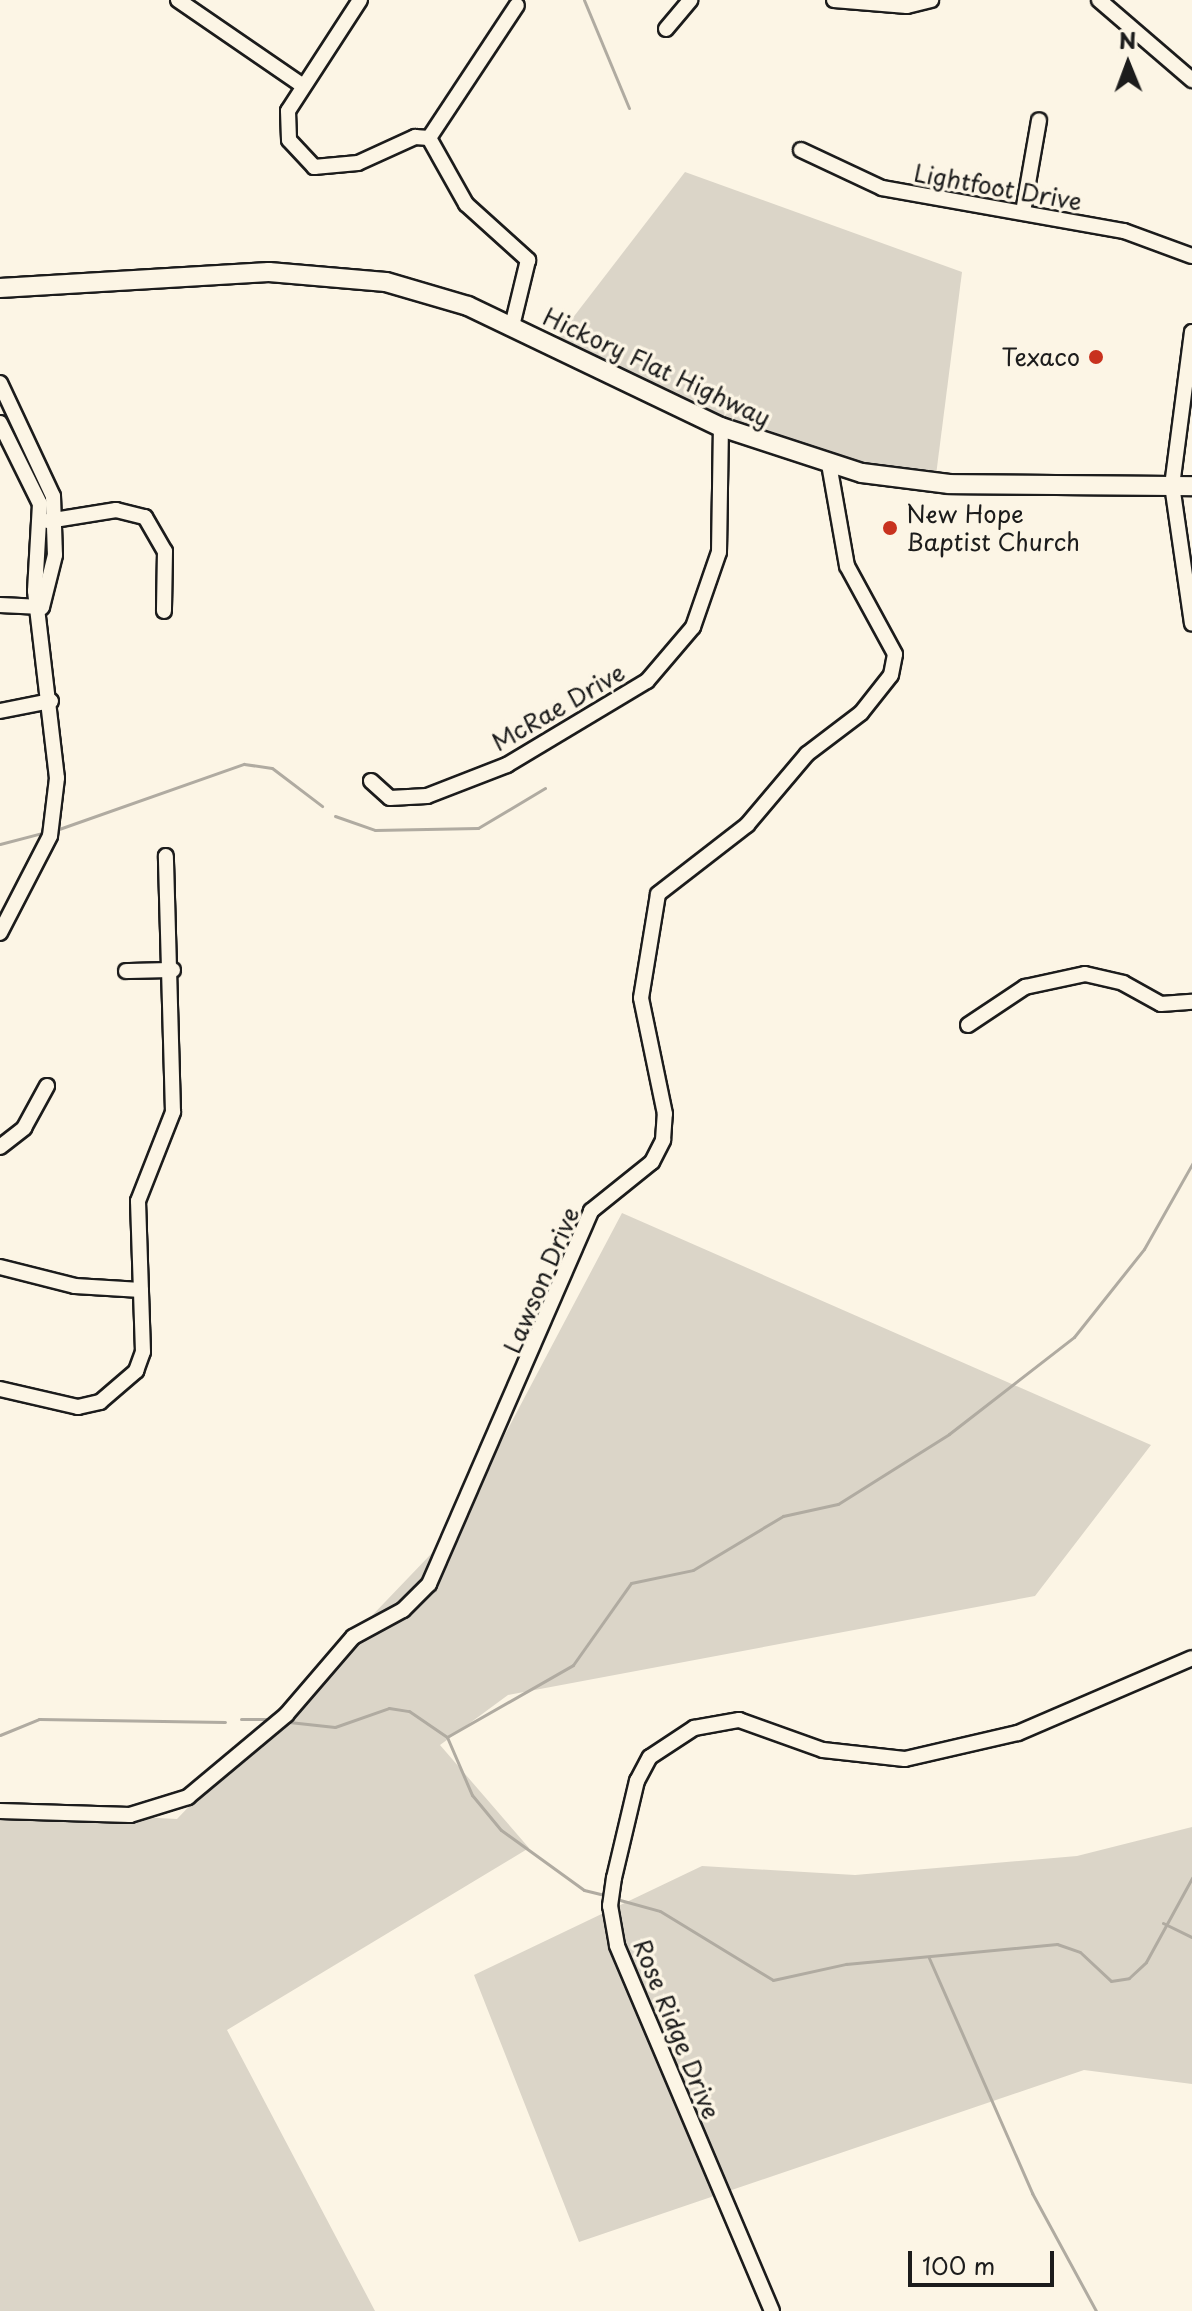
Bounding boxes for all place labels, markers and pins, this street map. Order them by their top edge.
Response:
place label: Texaco [1002,343,1080,371]
marker: Texaco [1087,348,1105,366]
place label: New Hope Baptist Church [906,500,1081,556]
marker: New Hope Baptist Church [881,519,899,537]

